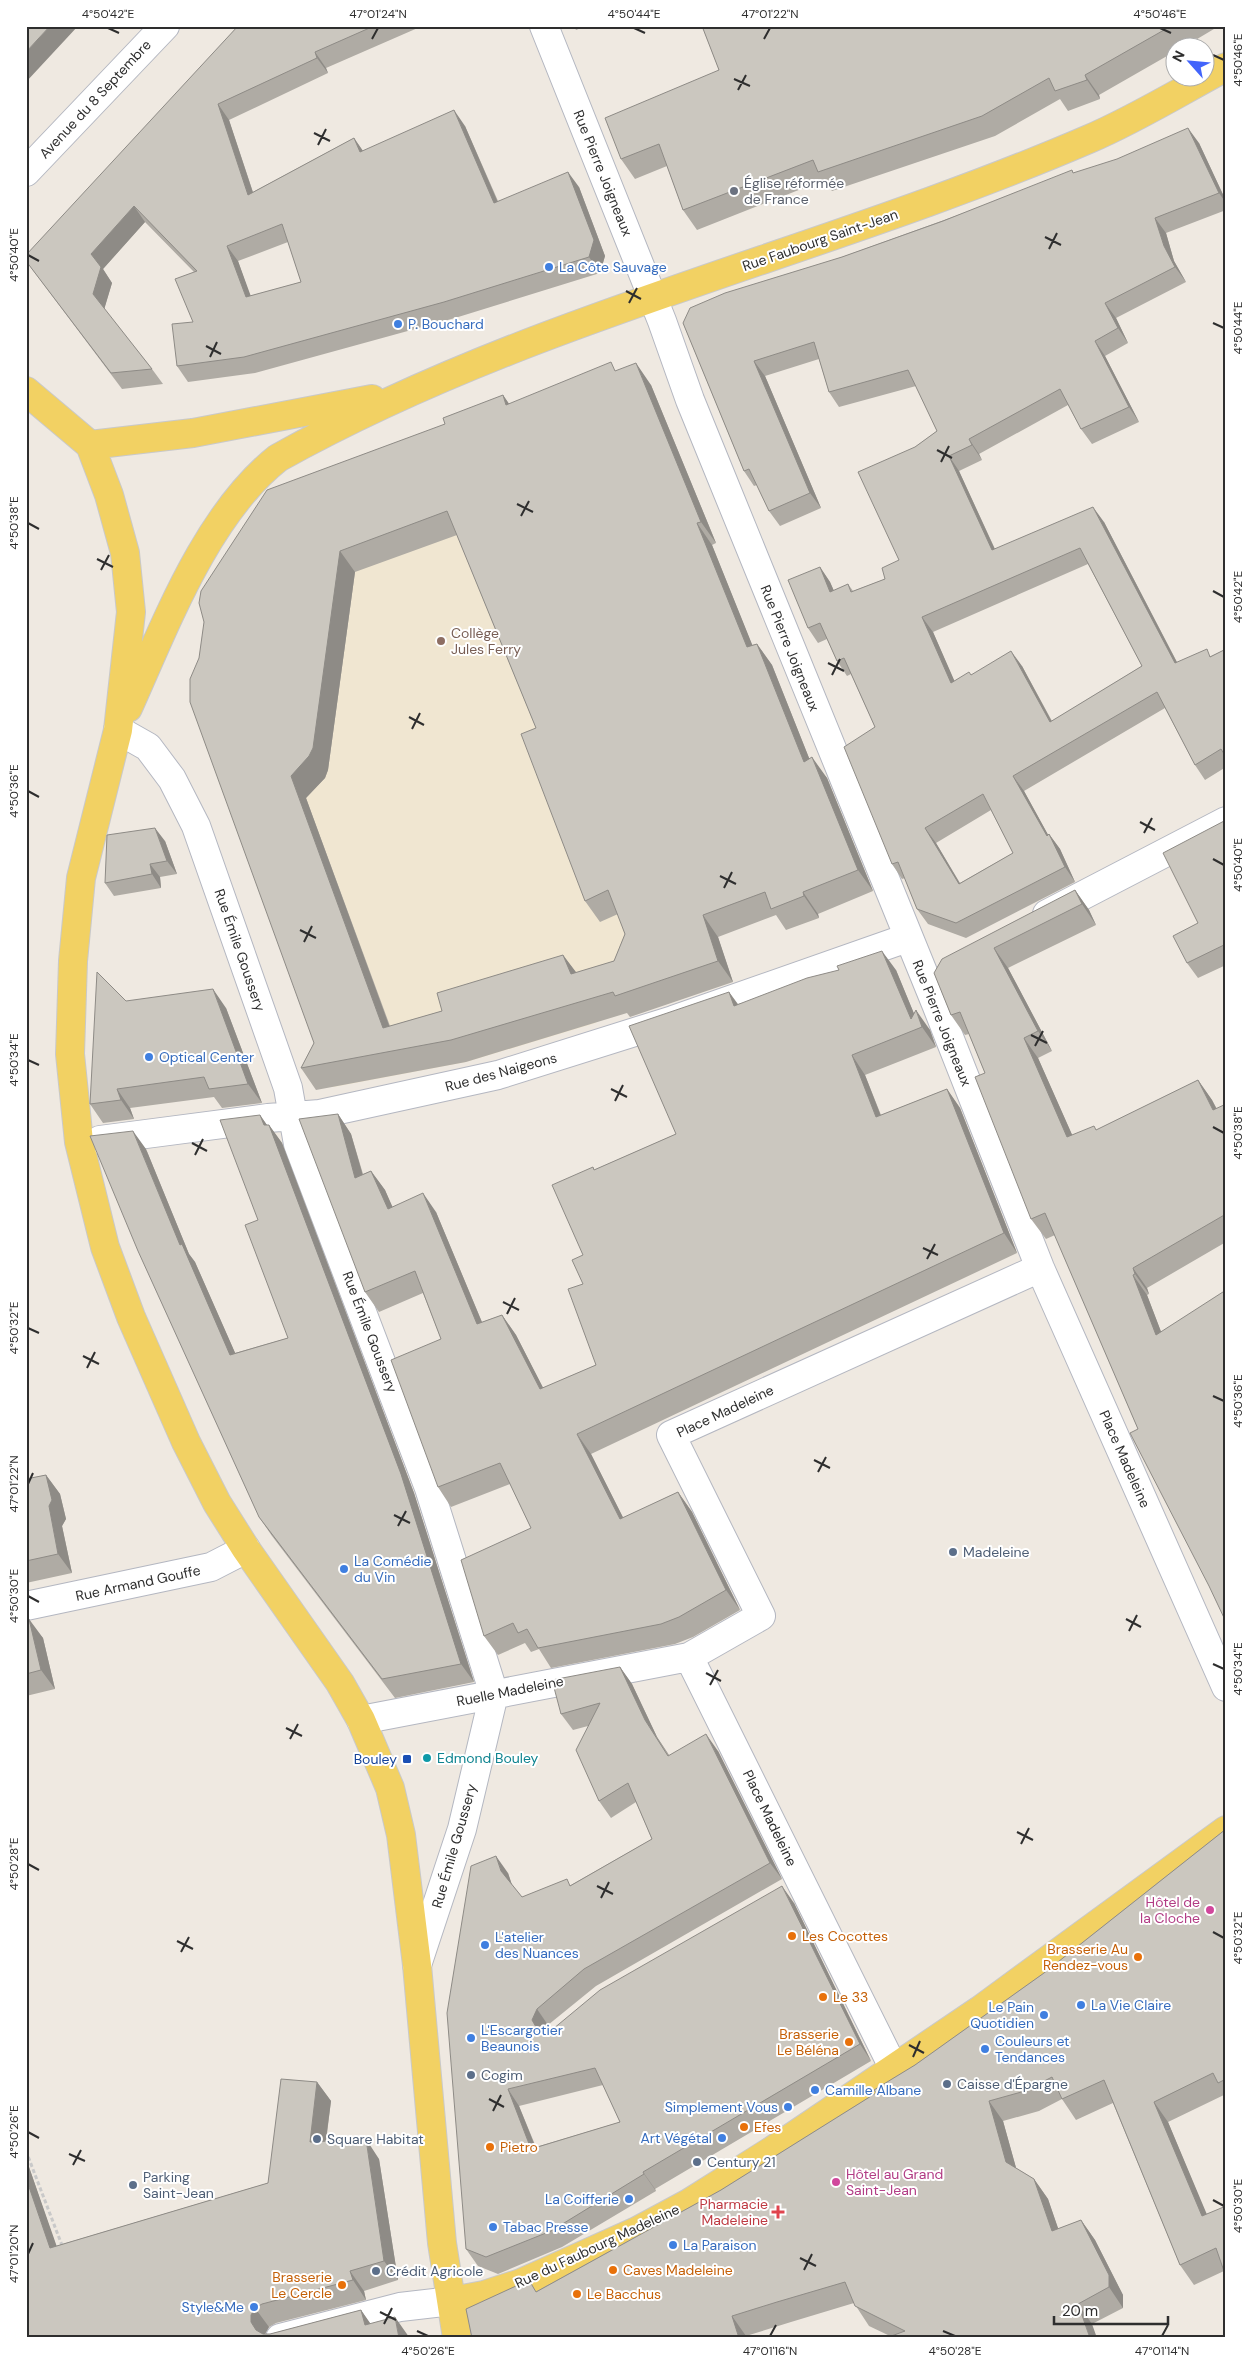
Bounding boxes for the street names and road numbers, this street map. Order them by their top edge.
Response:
street label: Avenue du 8 Septembre [35,36,155,162]
street label: Rue Pierre Joigneaux [570,107,637,239]
street label: Rue Faubourg Saint-Jean [740,205,900,275]
street label: Rue Pierre Joigneaux [757,582,824,714]
street label: Rue Émile Goussery [211,886,269,1014]
street label: Rue Pierre Joigneaux [909,957,976,1089]
street label: Rue des Naigeons [443,1048,559,1096]
street label: Rue Émile Goussery [339,1269,401,1395]
street label: Place Madeleine [674,1381,776,1441]
street label: Place Madeleine [1095,1407,1155,1511]
street label: Rue Armand Gouffe [74,1561,202,1605]
street label: Ruelle Madeleine [455,1672,565,1710]
street label: Place Madeleine [739,1767,801,1869]
street label: Rue Émile Goussery [428,1782,480,1910]
street label: Rue du Faubourg Madeleine [512,2200,682,2292]

